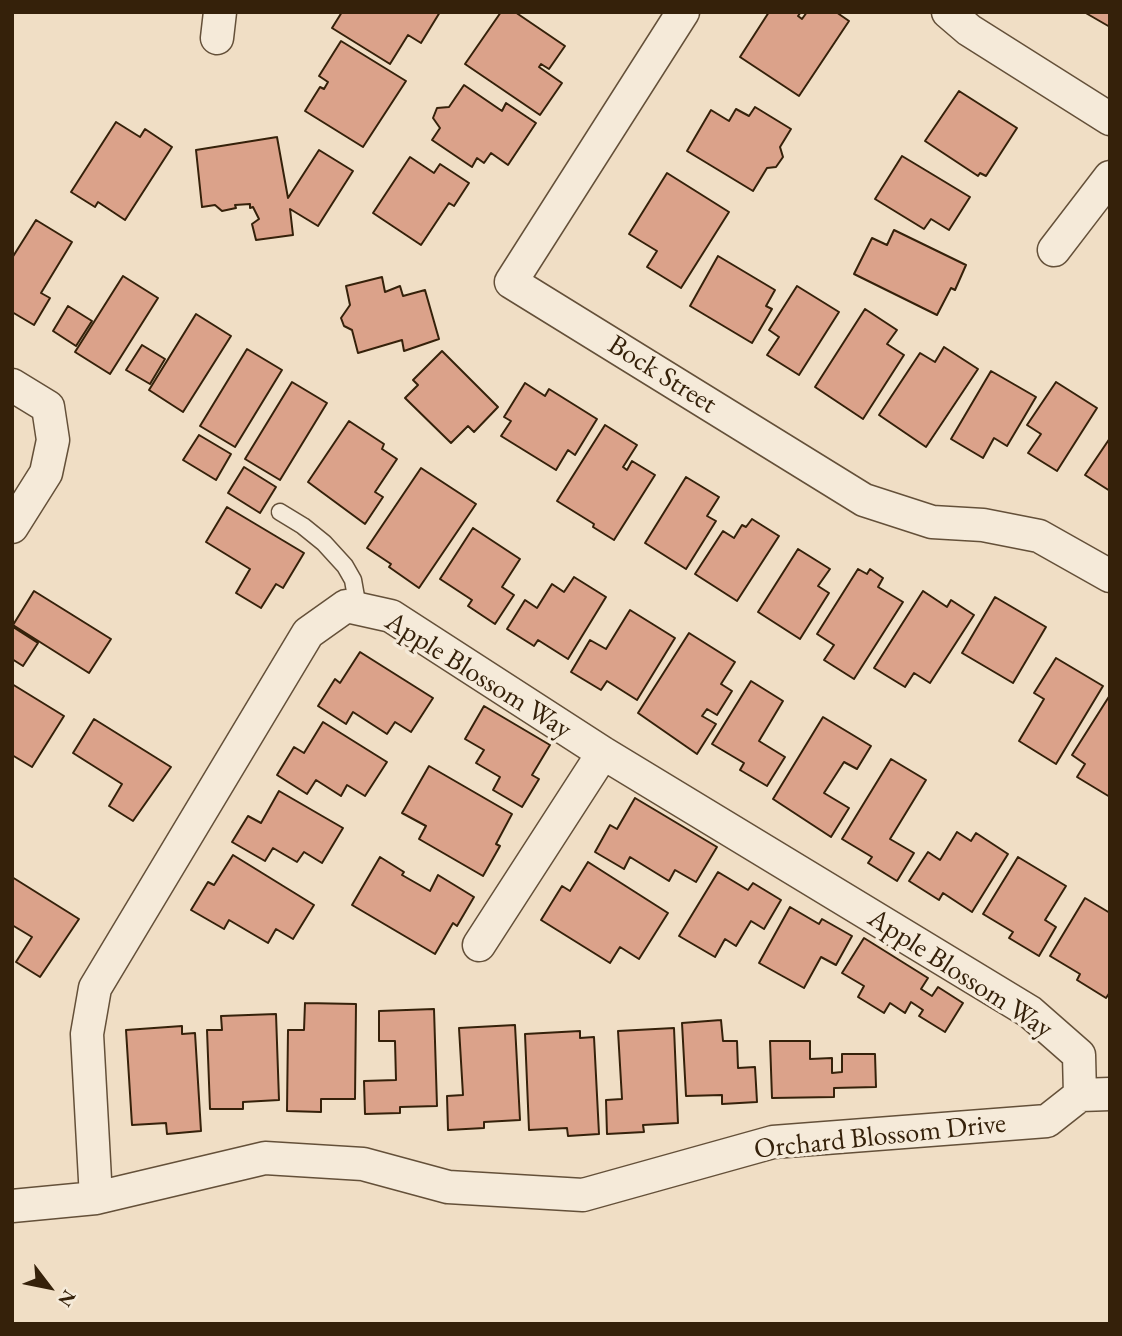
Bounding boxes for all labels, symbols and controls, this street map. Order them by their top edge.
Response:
street label: Bock Street [601,328,723,422]
street label: Apple Blossom Way [379,605,577,747]
street label: Apple Blossom Way [861,902,1059,1046]
street label: Orchard Blossom Drive [752,1107,1008,1167]
north arrow [14,1252,84,1322]
text: N [53,1285,82,1312]

